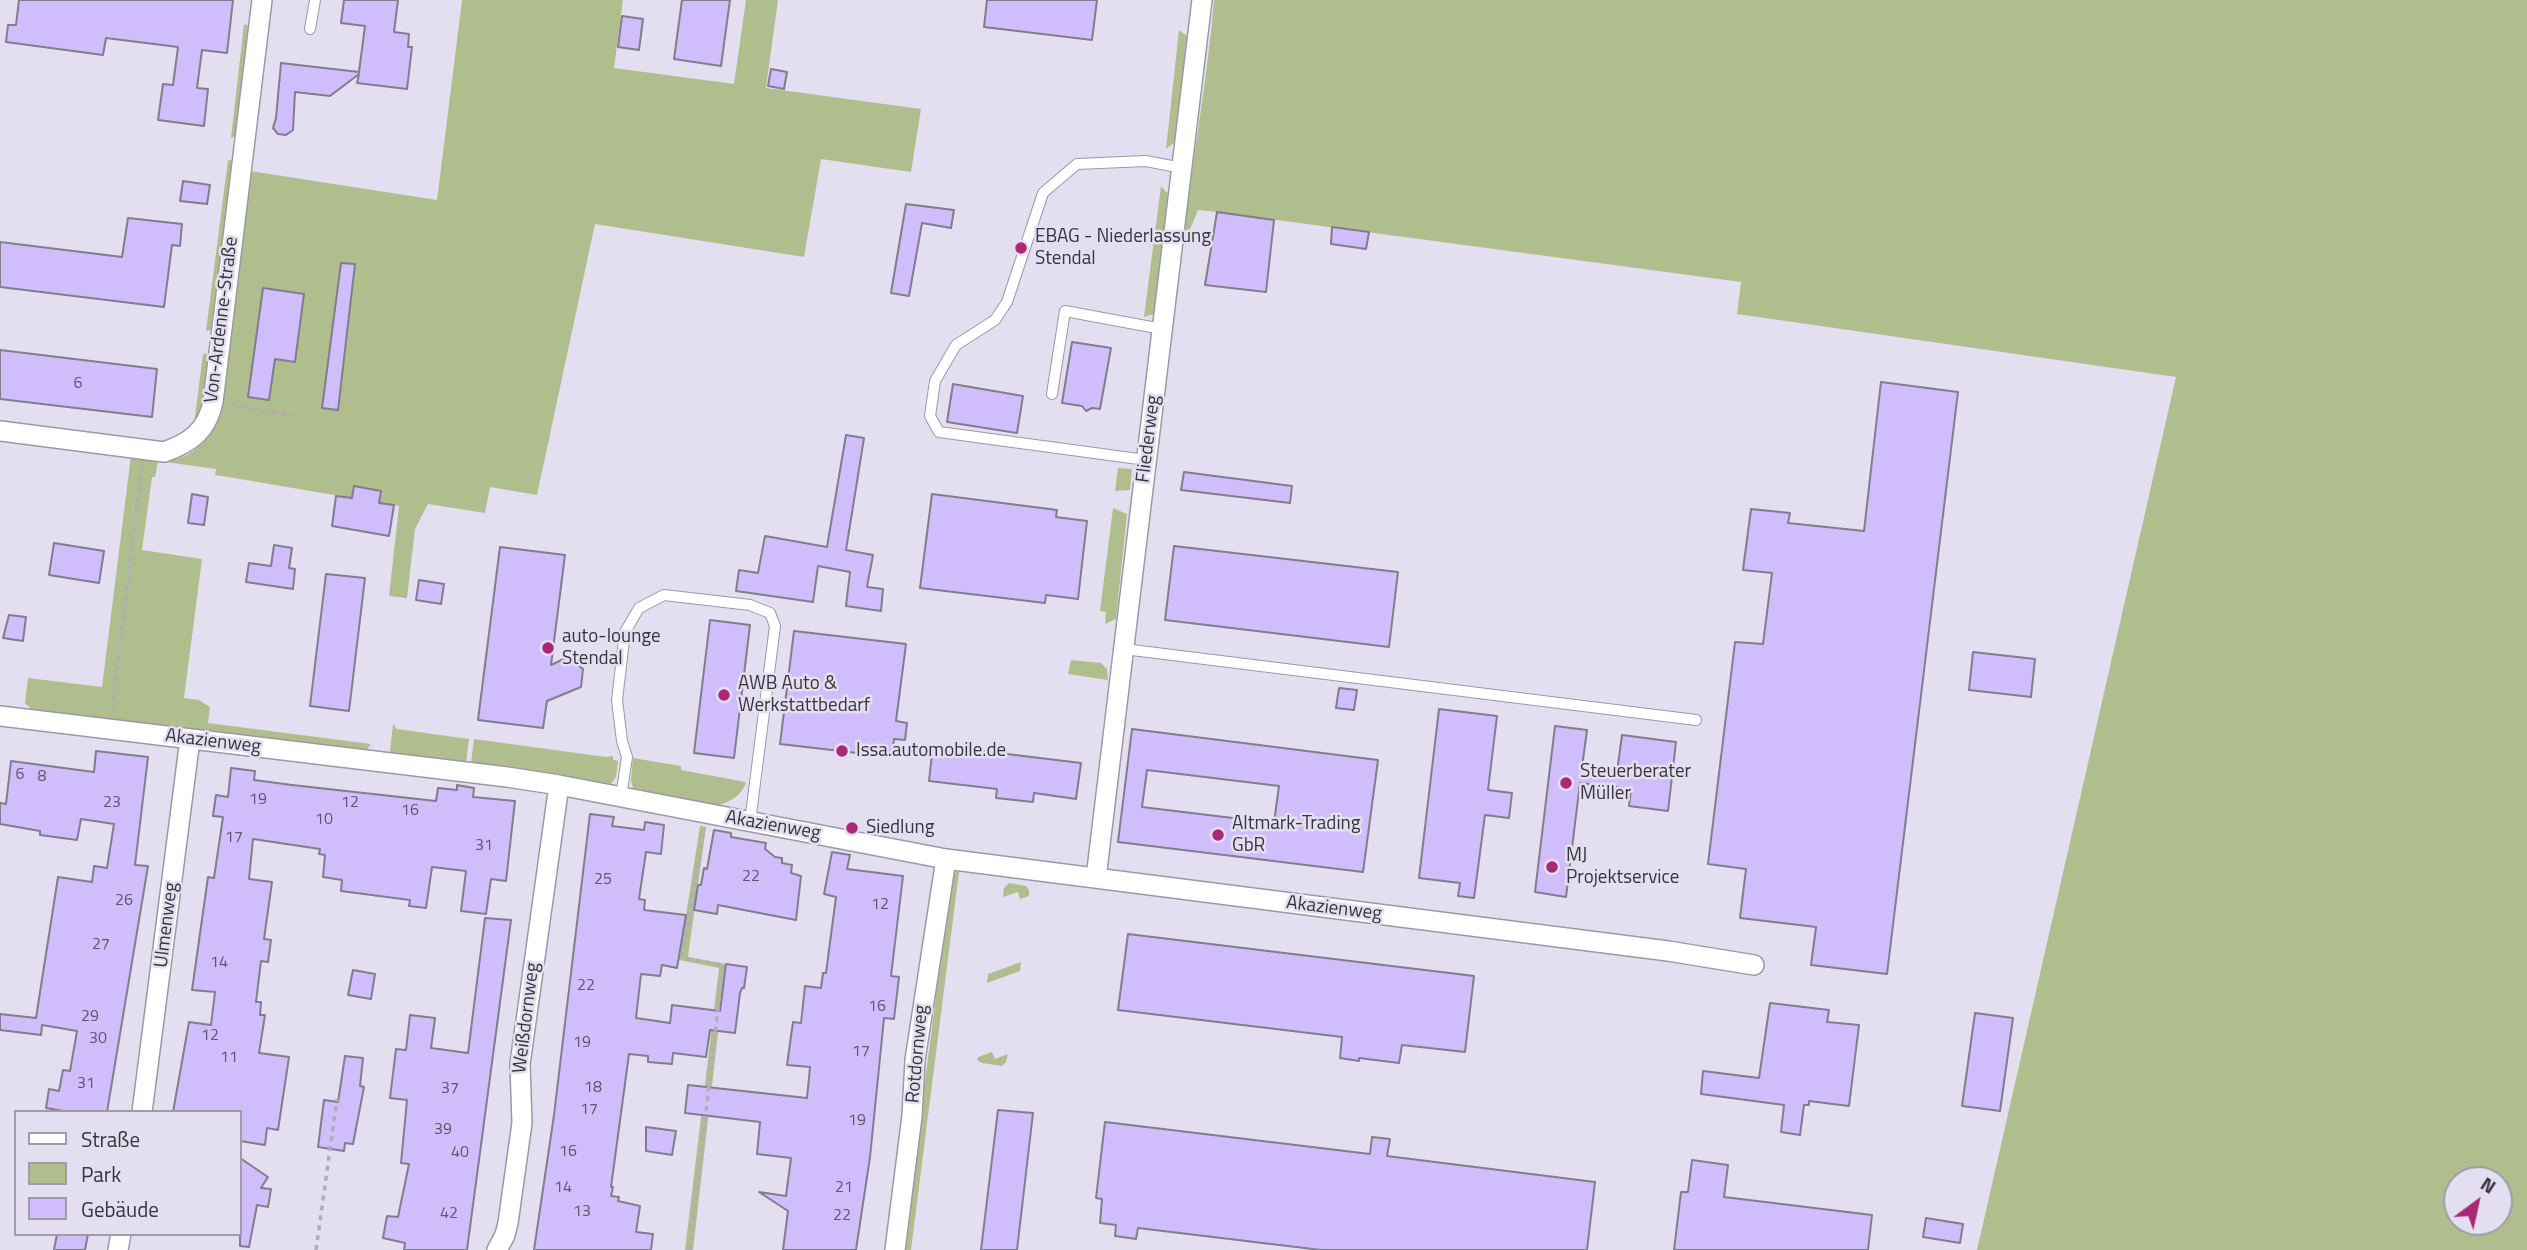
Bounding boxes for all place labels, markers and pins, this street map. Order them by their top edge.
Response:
place label: EBAG - Niederlassung Stendal [1035,226,1211,270]
marker: EBAG - Niederlassung Stendal [1013,240,1029,256]
place label: auto-lounge Stendal [562,626,661,670]
marker: auto-lounge Stendal [540,640,556,656]
place label: AWB Auto & Werkstattbedarf [738,673,870,717]
marker: AWB Auto & Werkstattbedarf [716,687,732,703]
place label: Issa.automobile.de [856,740,1006,762]
marker: Issa.automobile.de [834,743,850,759]
place label: Steuerberater Müller [1580,761,1691,805]
marker: Steuerberater Müller [1558,775,1574,791]
place label: Altmark-Trading GbR [1232,813,1361,857]
place label: Siedlung [866,817,935,839]
marker: Siedlung [844,820,860,836]
marker: Altmark-Trading GbR [1210,827,1226,843]
place label: MJ Projektservice [1566,845,1679,889]
marker: MJ Projektservice [1544,859,1560,875]

